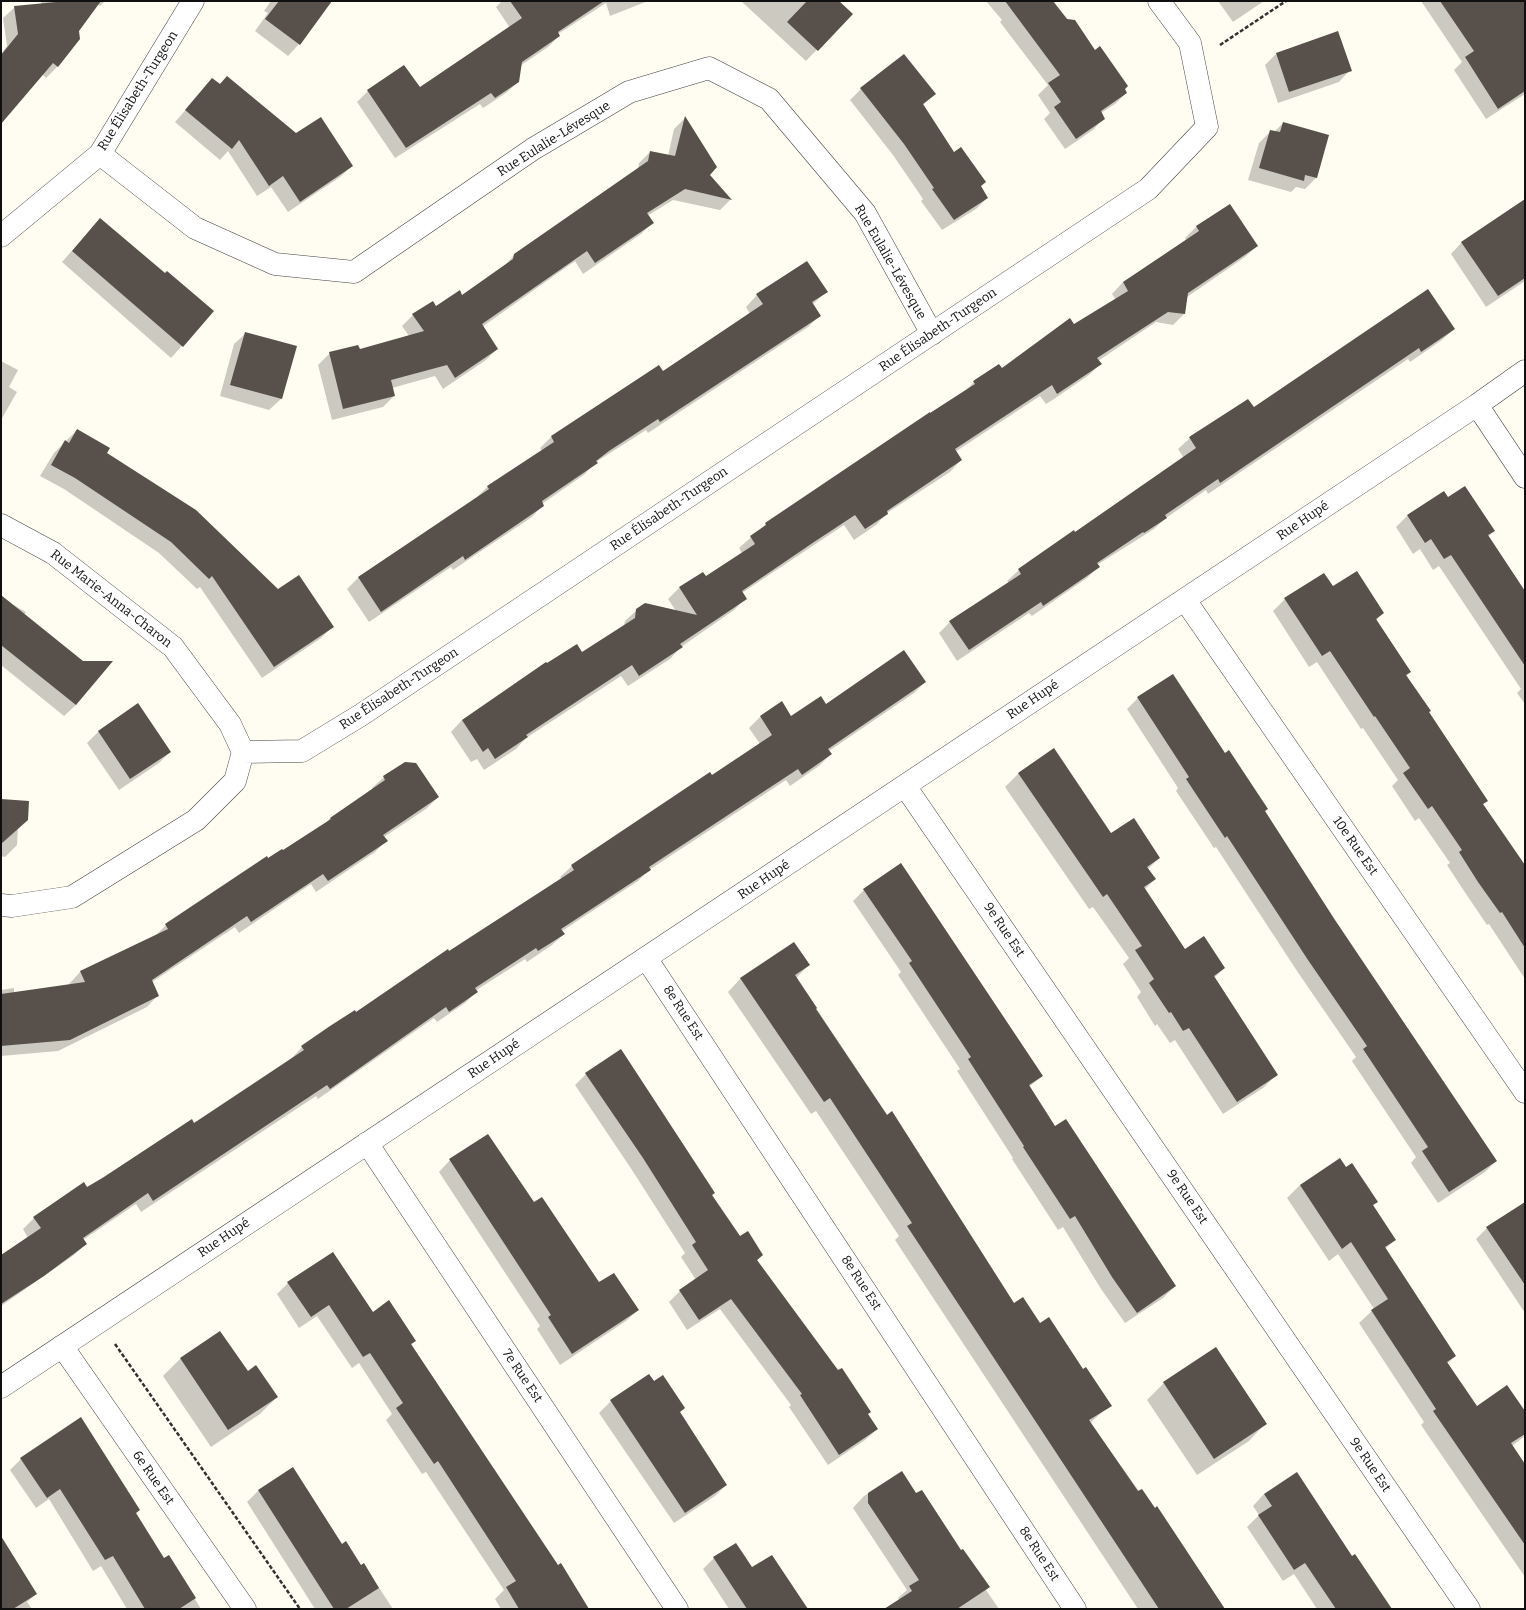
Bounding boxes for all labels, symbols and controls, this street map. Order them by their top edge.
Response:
street label: Rue Élisabeth-Turgeon [95,28,181,154]
street label: Rue Eulalie-Lévesque [495,98,613,180]
street label: Rue Eulalie-Lévesque [851,202,929,322]
street label: Rue Élisabeth-Turgeon [876,285,1000,375]
street label: Rue Élisabeth-Turgeon [607,464,731,554]
street label: Rue Hupé [1274,498,1332,544]
street label: Rue Marie-Anna-Charon [47,547,175,651]
street label: Rue Élisabeth-Turgeon [337,645,461,733]
street label: Rue Hupé [1004,677,1062,723]
street label: 10e Rue Est [1329,814,1381,878]
street label: Rue Hupé [735,857,793,903]
street label: 9e Rue Est [980,900,1028,960]
street label: 8e Rue Est [660,983,706,1043]
street label: Rue Hupé [465,1036,523,1082]
street label: 9e Rue Est [1163,1167,1211,1227]
street label: Rue Hupé [195,1215,253,1261]
street label: 8e Rue Est [838,1253,884,1313]
street label: 7e Rue Est [498,1346,546,1406]
street label: 9e Rue Est [1346,1435,1394,1495]
street label: 6e Rue Est [129,1448,177,1508]
street label: 8e Rue Est [1016,1524,1062,1584]

